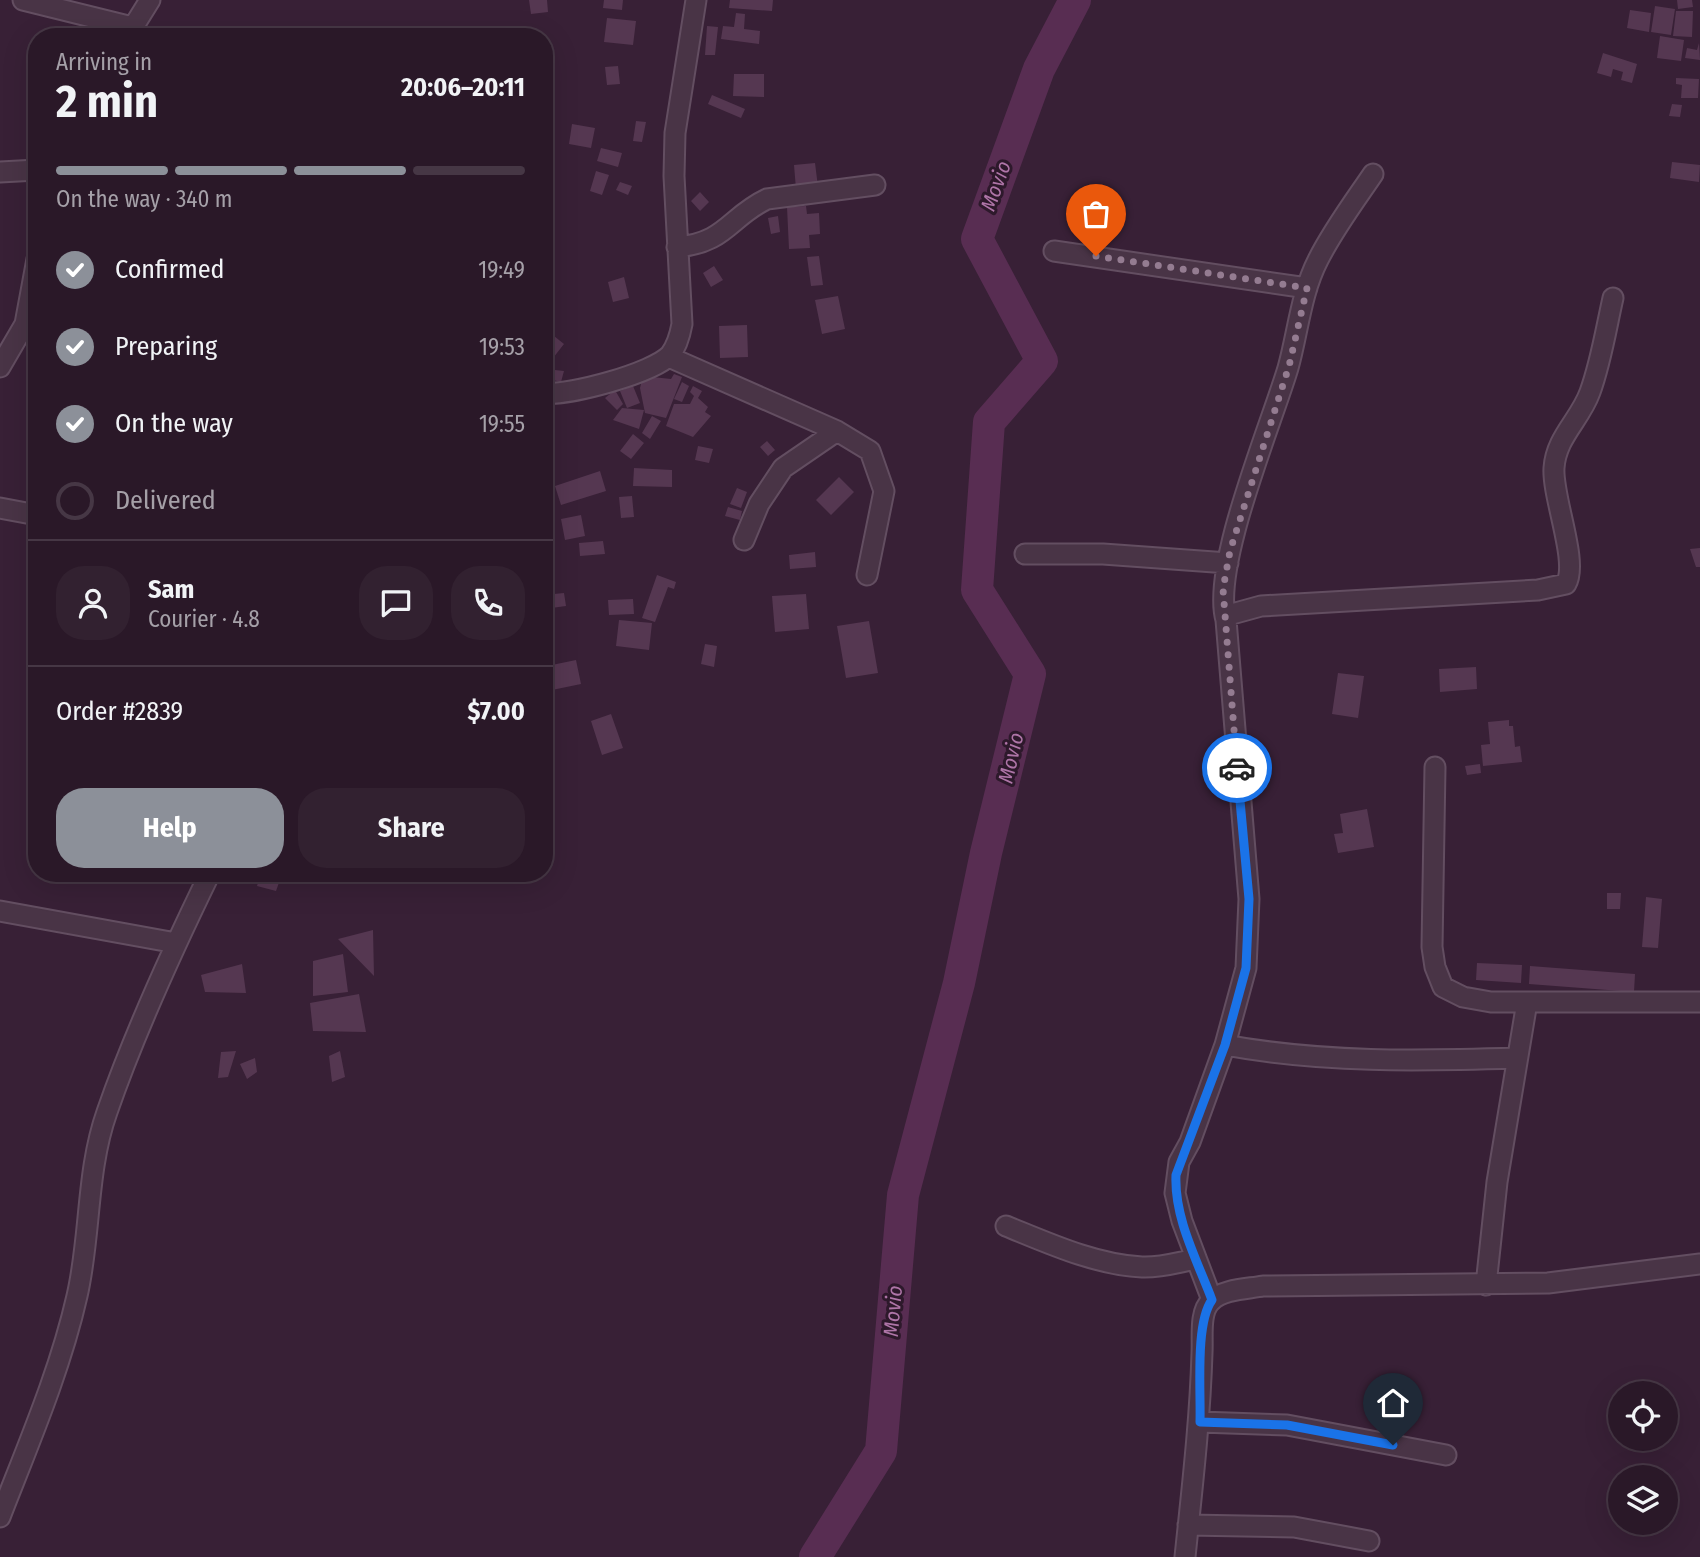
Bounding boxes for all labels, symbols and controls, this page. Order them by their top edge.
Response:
text: Arriving in [56,48,152,76]
text: 20:06–20:11 [401,72,525,103]
text: 2 min [56,74,158,129]
water label: Movio [975,157,1017,215]
pin [1066,184,1126,256]
text: On the way · 340 m [56,185,232,213]
icon: bag [1077,195,1115,233]
icon: check [56,251,94,289]
text: Confirmed [115,254,225,285]
text: 19:49 [478,256,525,284]
icon: check [56,328,94,366]
text: Preparing [115,331,217,362]
text: 19:53 [479,333,525,361]
icon: check [56,405,94,443]
text: On the way [115,408,233,439]
text: 19:55 [479,410,525,438]
text: Delivered [115,485,216,516]
button: person [56,566,130,640]
button: chat [359,566,433,640]
button: phone [451,566,525,640]
text: Sam [148,574,194,605]
text: Courier · 4.8 [148,605,260,633]
text: Order #2839 [56,696,183,727]
text: $7.00 [467,696,525,727]
water label: Movio [993,730,1029,786]
courier [1202,733,1272,803]
icon: car [1218,749,1256,787]
button: Help [56,788,284,868]
button: Share [298,788,525,868]
water label: Movio [878,1284,908,1338]
pin [1363,1373,1423,1445]
map controls [1608,1381,1678,1535]
button: locate [1608,1381,1678,1451]
icon: home [1374,1384,1412,1422]
button: layers [1608,1465,1678,1535]

